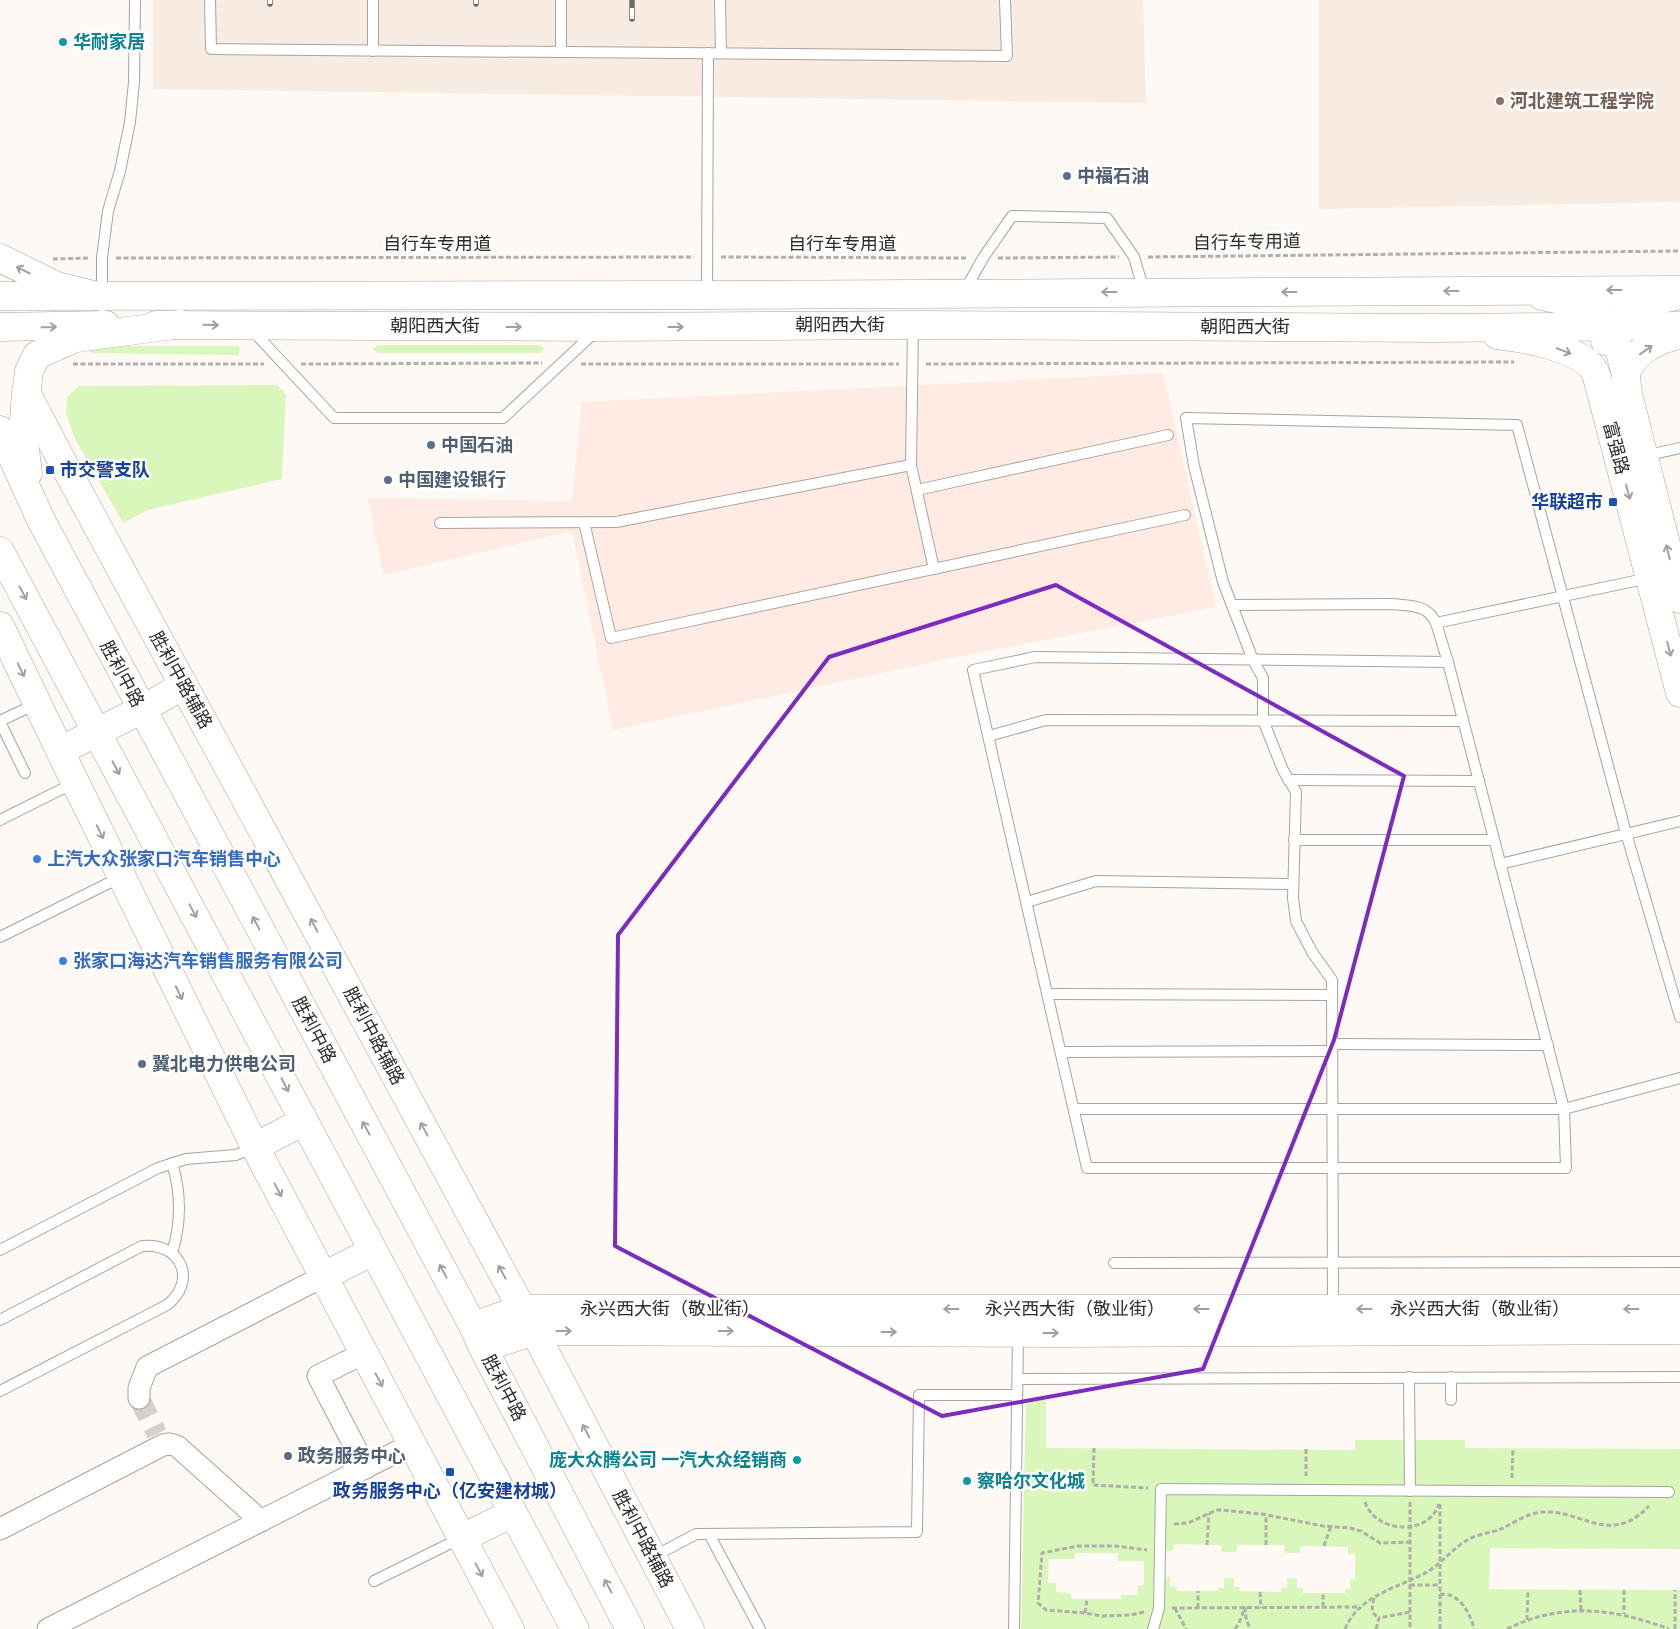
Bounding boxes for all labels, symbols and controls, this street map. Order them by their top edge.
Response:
place label: 华耐家居 [73,31,145,52]
marker: 华耐家居 [57,36,69,48]
place label: 河北建筑工程学院 [1510,90,1654,111]
marker: 河北建筑工程学院 [1494,95,1506,107]
place label: 中福石油 [1077,165,1149,186]
marker: 中福石油 [1061,170,1073,182]
street label: 自行车专用道 [1193,230,1301,253]
street label: 自行车专用道 [383,233,491,254]
street label: 自行车专用道 [788,233,896,254]
one-way arrow [16,265,31,274]
one-way arrow [1606,285,1622,295]
one-way arrow [1444,286,1460,296]
one-way arrow [1101,287,1118,297]
one-way arrow [1281,287,1298,297]
street label: 朝阳西大街 [795,314,885,335]
street label: 朝阳西大街 [390,315,480,336]
street label: 朝阳西大街 [1200,316,1290,337]
one-way arrow [203,320,219,329]
one-way arrow [40,322,56,331]
one-way arrow [505,322,521,332]
one-way arrow [668,322,684,331]
one-way arrow [1639,345,1653,355]
one-way arrow [1556,347,1571,357]
street label: 富强路 [1599,419,1634,477]
place label: 中国石油 [441,434,513,455]
marker: 中国石油 [425,439,437,451]
place label: 市交警支队 [60,459,150,480]
marker: 市交警支队 [44,464,56,476]
place label: 中国建设银行 [398,469,506,490]
marker: 中国建设银行 [382,474,394,486]
one-way arrow [1623,484,1633,500]
place label: 华联超市 [1531,491,1603,512]
marker: 华联超市 [1607,496,1619,508]
one-way arrow [1663,544,1672,560]
one-way arrow [18,586,28,601]
street label: 胜利中路辅路 [146,627,217,732]
street label: 胜利中路 [96,637,149,710]
one-way arrow [1665,641,1674,657]
one-way arrow [17,662,26,677]
one-way arrow [111,760,121,775]
one-way arrow [96,824,105,839]
place label: 上汽大众张家口汽车销售中心 [47,848,281,869]
marker: 上汽大众张家口汽车销售中心 [31,853,43,865]
one-way arrow [188,903,198,918]
one-way arrow [251,916,261,931]
one-way arrow [309,917,319,932]
place label: 张家口海达汽车销售服务有限公司 [73,950,343,971]
marker: 张家口海达汽车销售服务有限公司 [57,955,69,967]
street label: 胜利中路辅路 [340,983,409,1088]
one-way arrow [175,985,185,1000]
street label: 胜利中路 [288,993,341,1066]
place label: 冀北电力供电公司 [152,1053,296,1074]
marker: 冀北电力供电公司 [136,1058,148,1070]
one-way arrow [281,1078,291,1092]
one-way arrow [361,1121,371,1136]
one-way arrow [419,1122,429,1137]
one-way arrow [274,1182,283,1197]
one-way arrow [438,1264,448,1279]
one-way arrow [497,1265,506,1280]
street label: 永兴西大街（敬业街） [580,1298,760,1319]
street label: 永兴西大街（敬业街） [985,1298,1165,1319]
street label: 永兴西大街（敬业街） [1390,1298,1570,1319]
one-way arrow [944,1304,960,1314]
one-way arrow [1194,1304,1210,1314]
one-way arrow [1356,1304,1372,1314]
one-way arrow [1624,1304,1640,1314]
one-way arrow [556,1326,572,1336]
one-way arrow [718,1326,734,1336]
one-way arrow [880,1327,897,1337]
one-way arrow [1043,1328,1059,1338]
street label: 胜利中路 [478,1351,531,1424]
one-way arrow [375,1372,384,1387]
one-way arrow [581,1424,591,1439]
place label: 政务服务中心 [298,1445,406,1466]
place label: 庞大众腾公司 一汽大众经销商 [549,1449,787,1470]
marker: 政务服务中心 [282,1450,294,1462]
marker: 庞大众腾公司 一汽大众经销商 [791,1454,803,1466]
marker: 政务服务中心（亿安建材城） [444,1466,456,1478]
place label: 察哈尔文化城 [977,1470,1085,1491]
marker: 察哈尔文化城 [961,1475,973,1487]
place label: 政务服务中心（亿安建材城） [333,1480,567,1501]
street label: 胜利中路辅路 [609,1486,678,1591]
one-way arrow [475,1562,484,1577]
one-way arrow [603,1579,612,1594]

